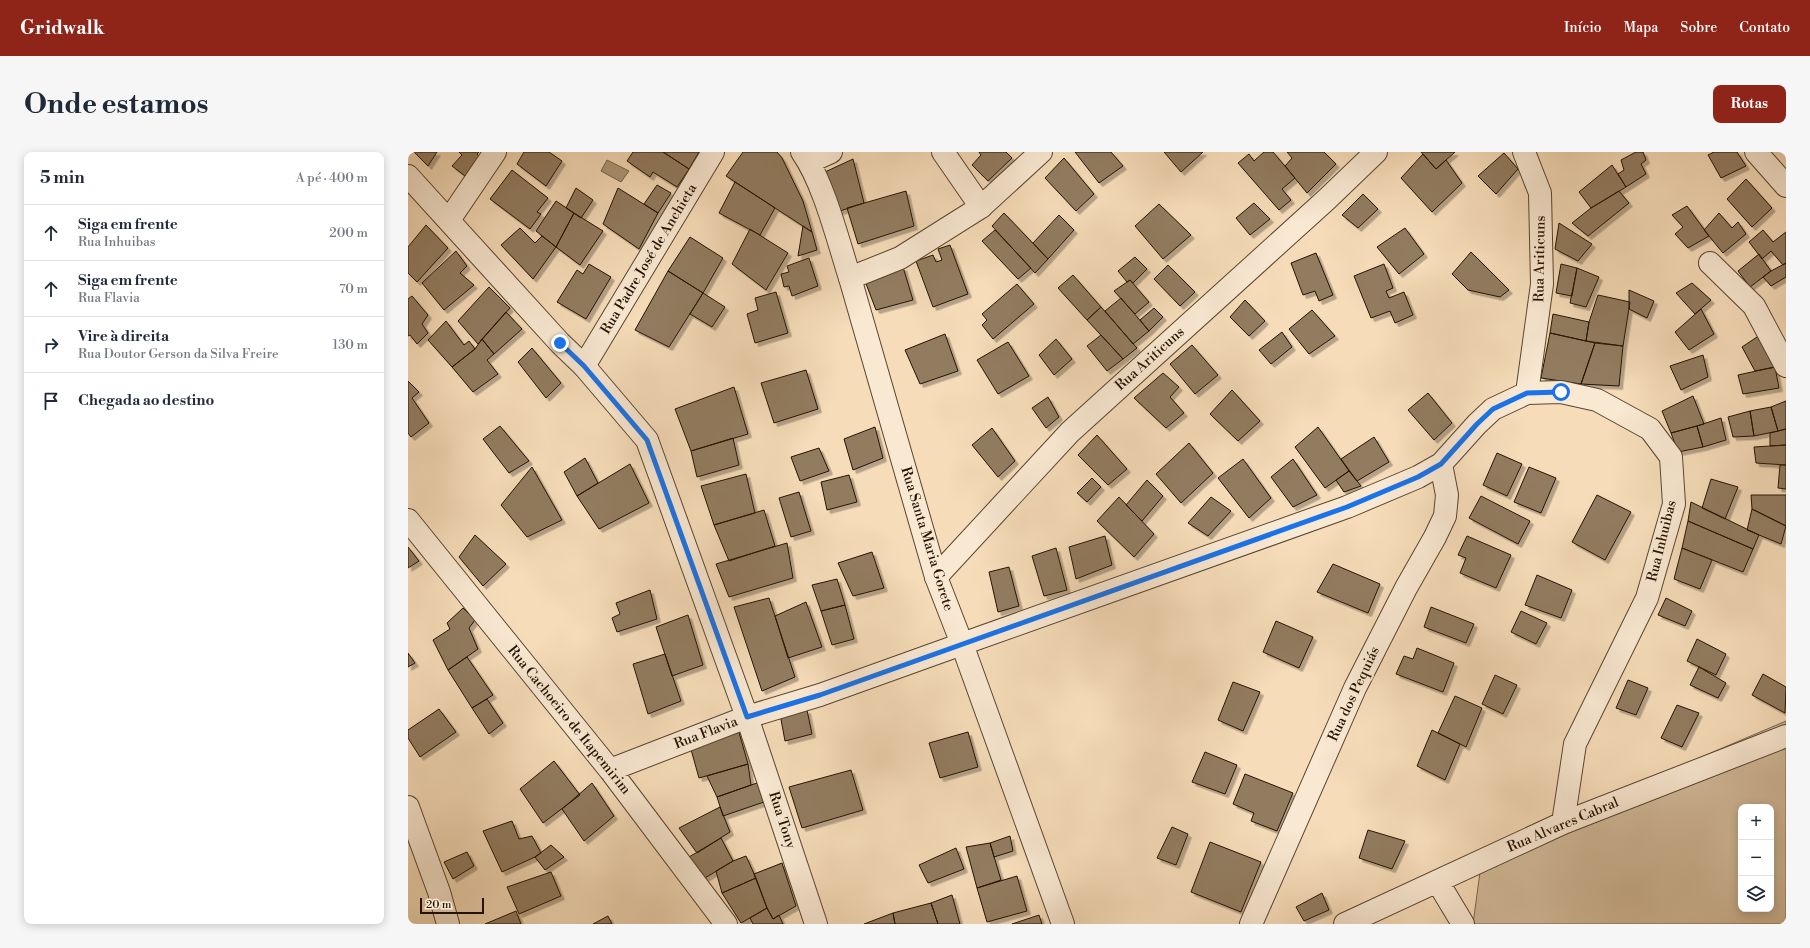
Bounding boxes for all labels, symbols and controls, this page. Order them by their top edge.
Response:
text: Gridwalk [20,16,104,40]
text: Início [1564,19,1602,37]
text: Mapa [1624,19,1658,37]
text: Sobre [1680,19,1717,37]
text: Contato [1739,19,1790,37]
button: Rotas [1713,85,1786,123]
text: Onde estamos [24,87,209,122]
text: 5 min [40,167,85,189]
text: A pé · 400 m [296,170,368,186]
street label: Rua Padre José de Anchieta [597,180,702,338]
text: Siga em frente [78,215,178,234]
street label: Rua Ariticuns [1530,215,1550,303]
icon: ahead [40,222,62,244]
text: 200 m [329,225,368,241]
text: Rua Inhuibas [78,234,155,250]
text: Siga em frente [78,271,178,290]
icon: ahead [40,278,62,300]
text: 70 m [339,281,368,297]
text: Rua Flavia [78,290,140,306]
street label: Rua Ariticuns [1112,323,1188,395]
text: Vire à direita [78,327,169,346]
icon: right [40,334,62,356]
route end [551,334,569,352]
text: 130 m [333,337,368,353]
text: Rua Doutor Gerson da Silva Freire [78,346,279,362]
route start [1552,383,1570,401]
icon: arrive [40,390,62,412]
text: Chegada ao destino [78,391,214,410]
street label: Rua Santa Maria Gorete [897,465,957,613]
street label: Rua Inhuibas [1643,498,1681,584]
street label: Rua Cachoeiro de Itapemirim [503,642,635,798]
street label: Rua dos Pequiás [1324,644,1384,744]
street label: Rua Flavia [672,712,741,753]
street label: Rua Tony [764,789,800,851]
street label: Rua Alvares Cabral [1505,793,1621,857]
map controls [1738,804,1774,912]
button: + [1738,804,1774,840]
button: − [1738,840,1774,876]
button: layers [1738,876,1774,912]
scale bar [420,896,484,915]
text: 20 m [426,898,451,912]

